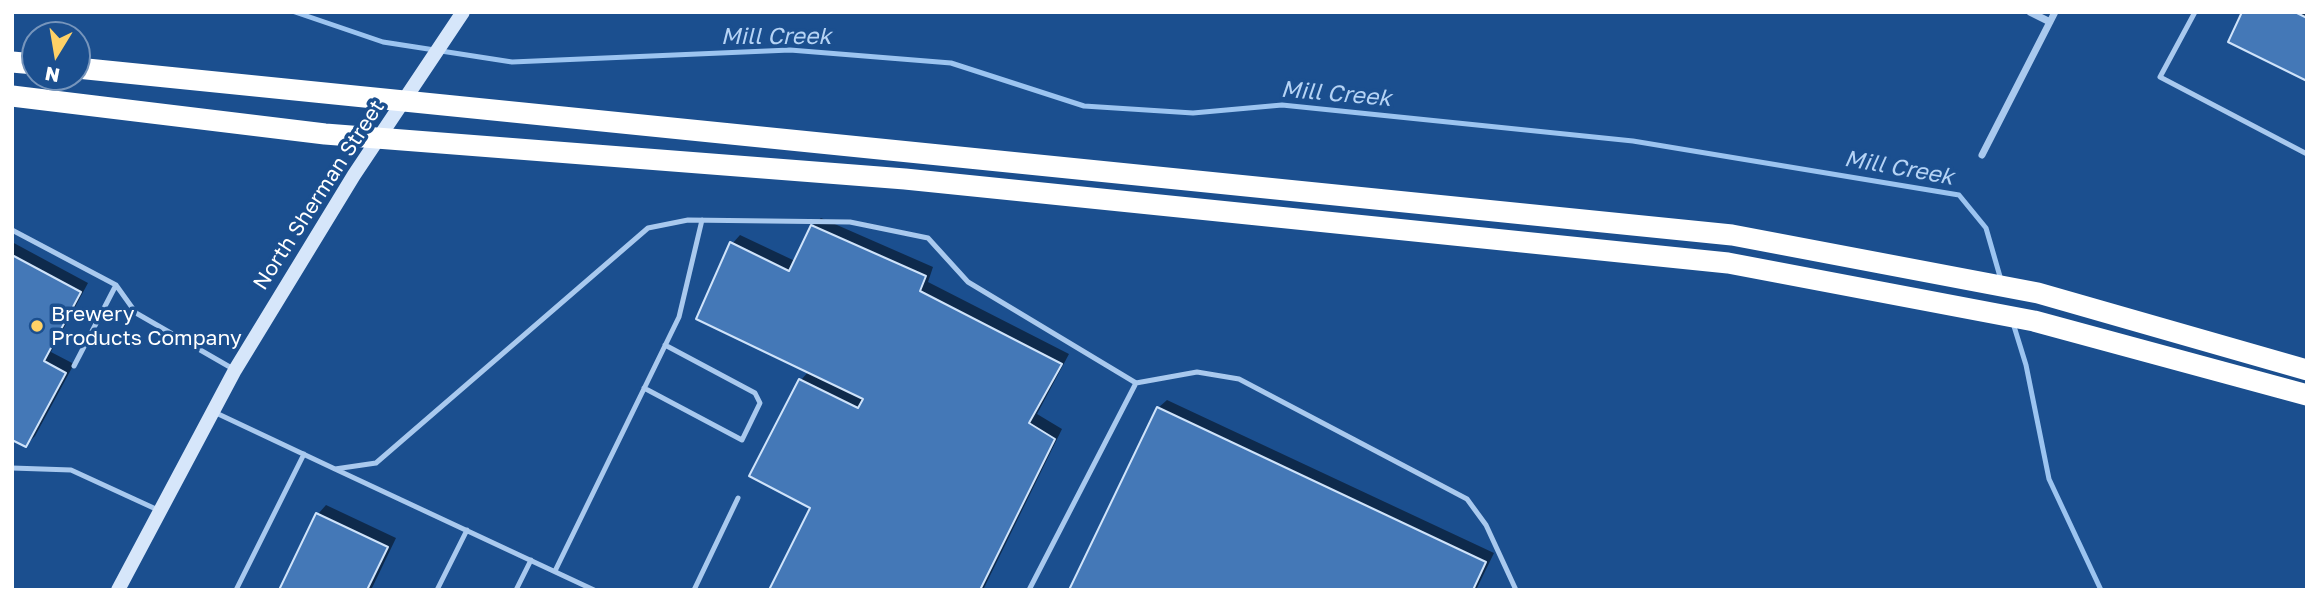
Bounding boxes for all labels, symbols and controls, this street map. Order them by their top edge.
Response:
north arrow [21,21,91,91]
water label: Mill Creek [721,23,831,51]
text: N [43,62,62,88]
water label: Mill Creek [1280,75,1392,113]
street label: North Sherman Street [248,95,390,295]
water label: Mill Creek [1842,145,1956,191]
place label: Brewery Products Company [51,301,242,351]
marker: Brewery Products Company [29,318,45,334]

